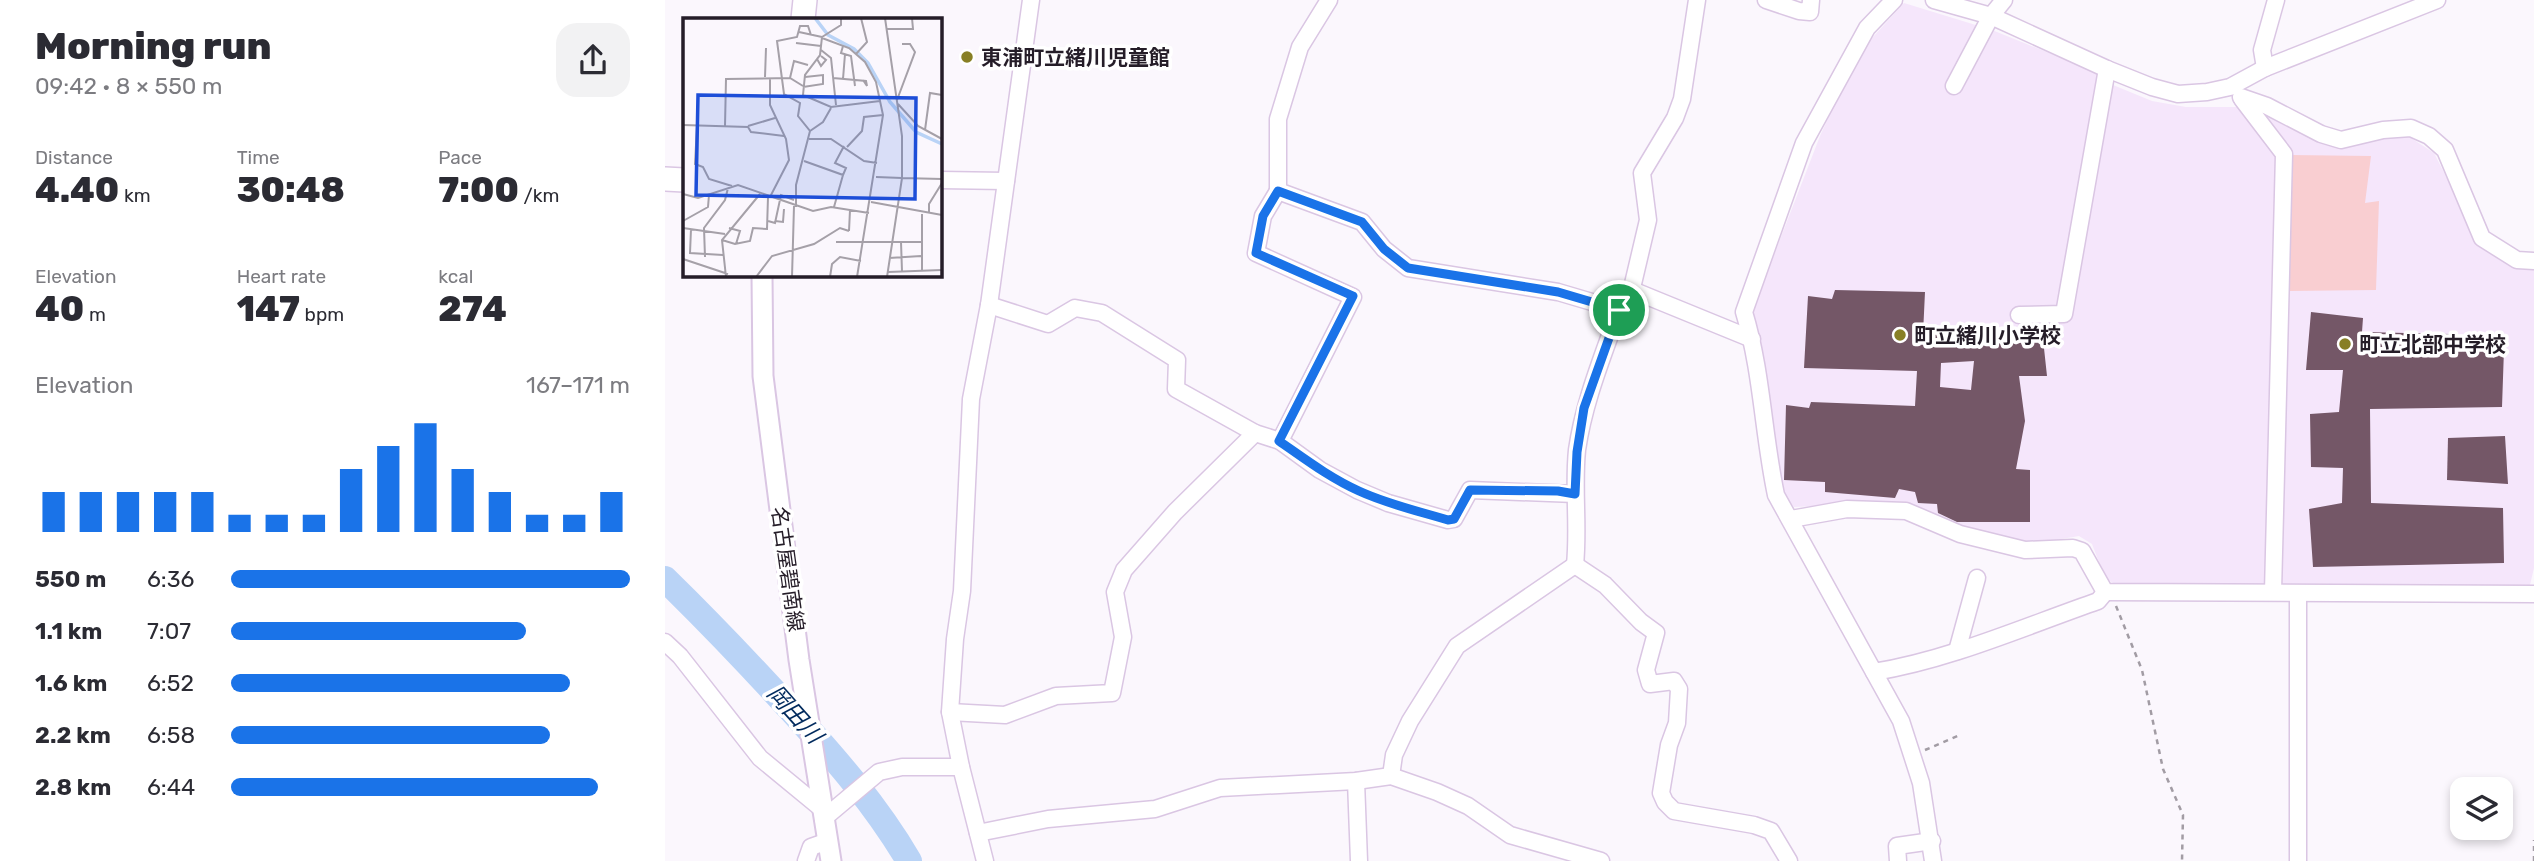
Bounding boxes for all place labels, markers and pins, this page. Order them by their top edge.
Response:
place label: 東浦町立緒川児童館 [981,45,1170,70]
marker: 東浦町立緒川児童館 [959,49,975,65]
pin [1589,280,1649,340]
place label: 町立緒川小学校 [1914,323,2061,348]
marker: 町立緒川小学校 [1892,327,1908,343]
place label: 町立北部中学校 [2359,332,2506,357]
marker: 町立北部中学校 [2337,336,2353,352]

